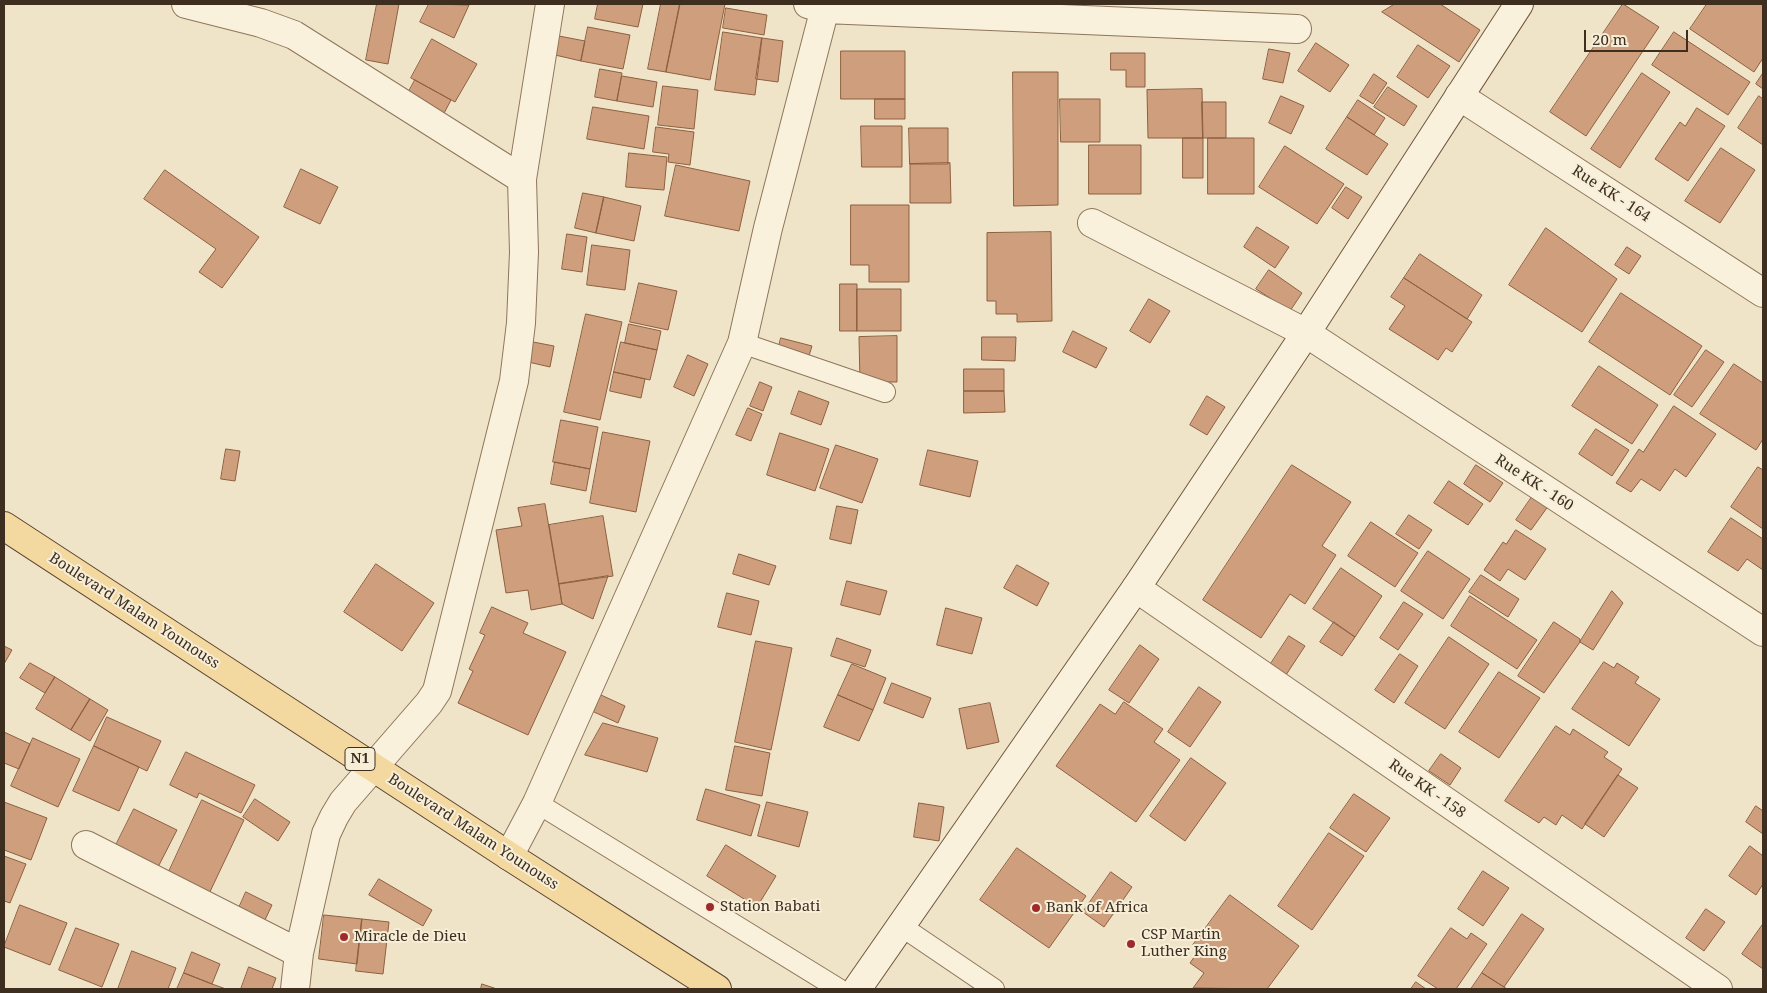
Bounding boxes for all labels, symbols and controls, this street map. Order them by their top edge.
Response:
scale bar [1587,20,1691,52]
text: 20 m [1592,29,1627,49]
street label: Rue KK - 164 [1568,162,1654,226]
street label: Rue KK - 160 [1491,451,1577,515]
street label: Boulevard Malam Younouss [45,549,223,673]
road number: N1 [345,748,375,771]
street label: Rue KK - 158 [1385,756,1469,822]
street label: Boulevard Malam Younouss [384,770,562,894]
place label: Station Babati [720,898,820,916]
place label: Bank of Africa [1046,899,1148,917]
marker: Station Babati [704,901,716,913]
marker: Bank of Africa [1030,902,1042,914]
place label: CSP Martin Luther King [1141,926,1227,961]
place label: Miracle de Dieu [354,928,466,946]
marker: Miracle de Dieu [338,931,350,943]
marker: CSP Martin Luther King [1125,938,1137,950]

